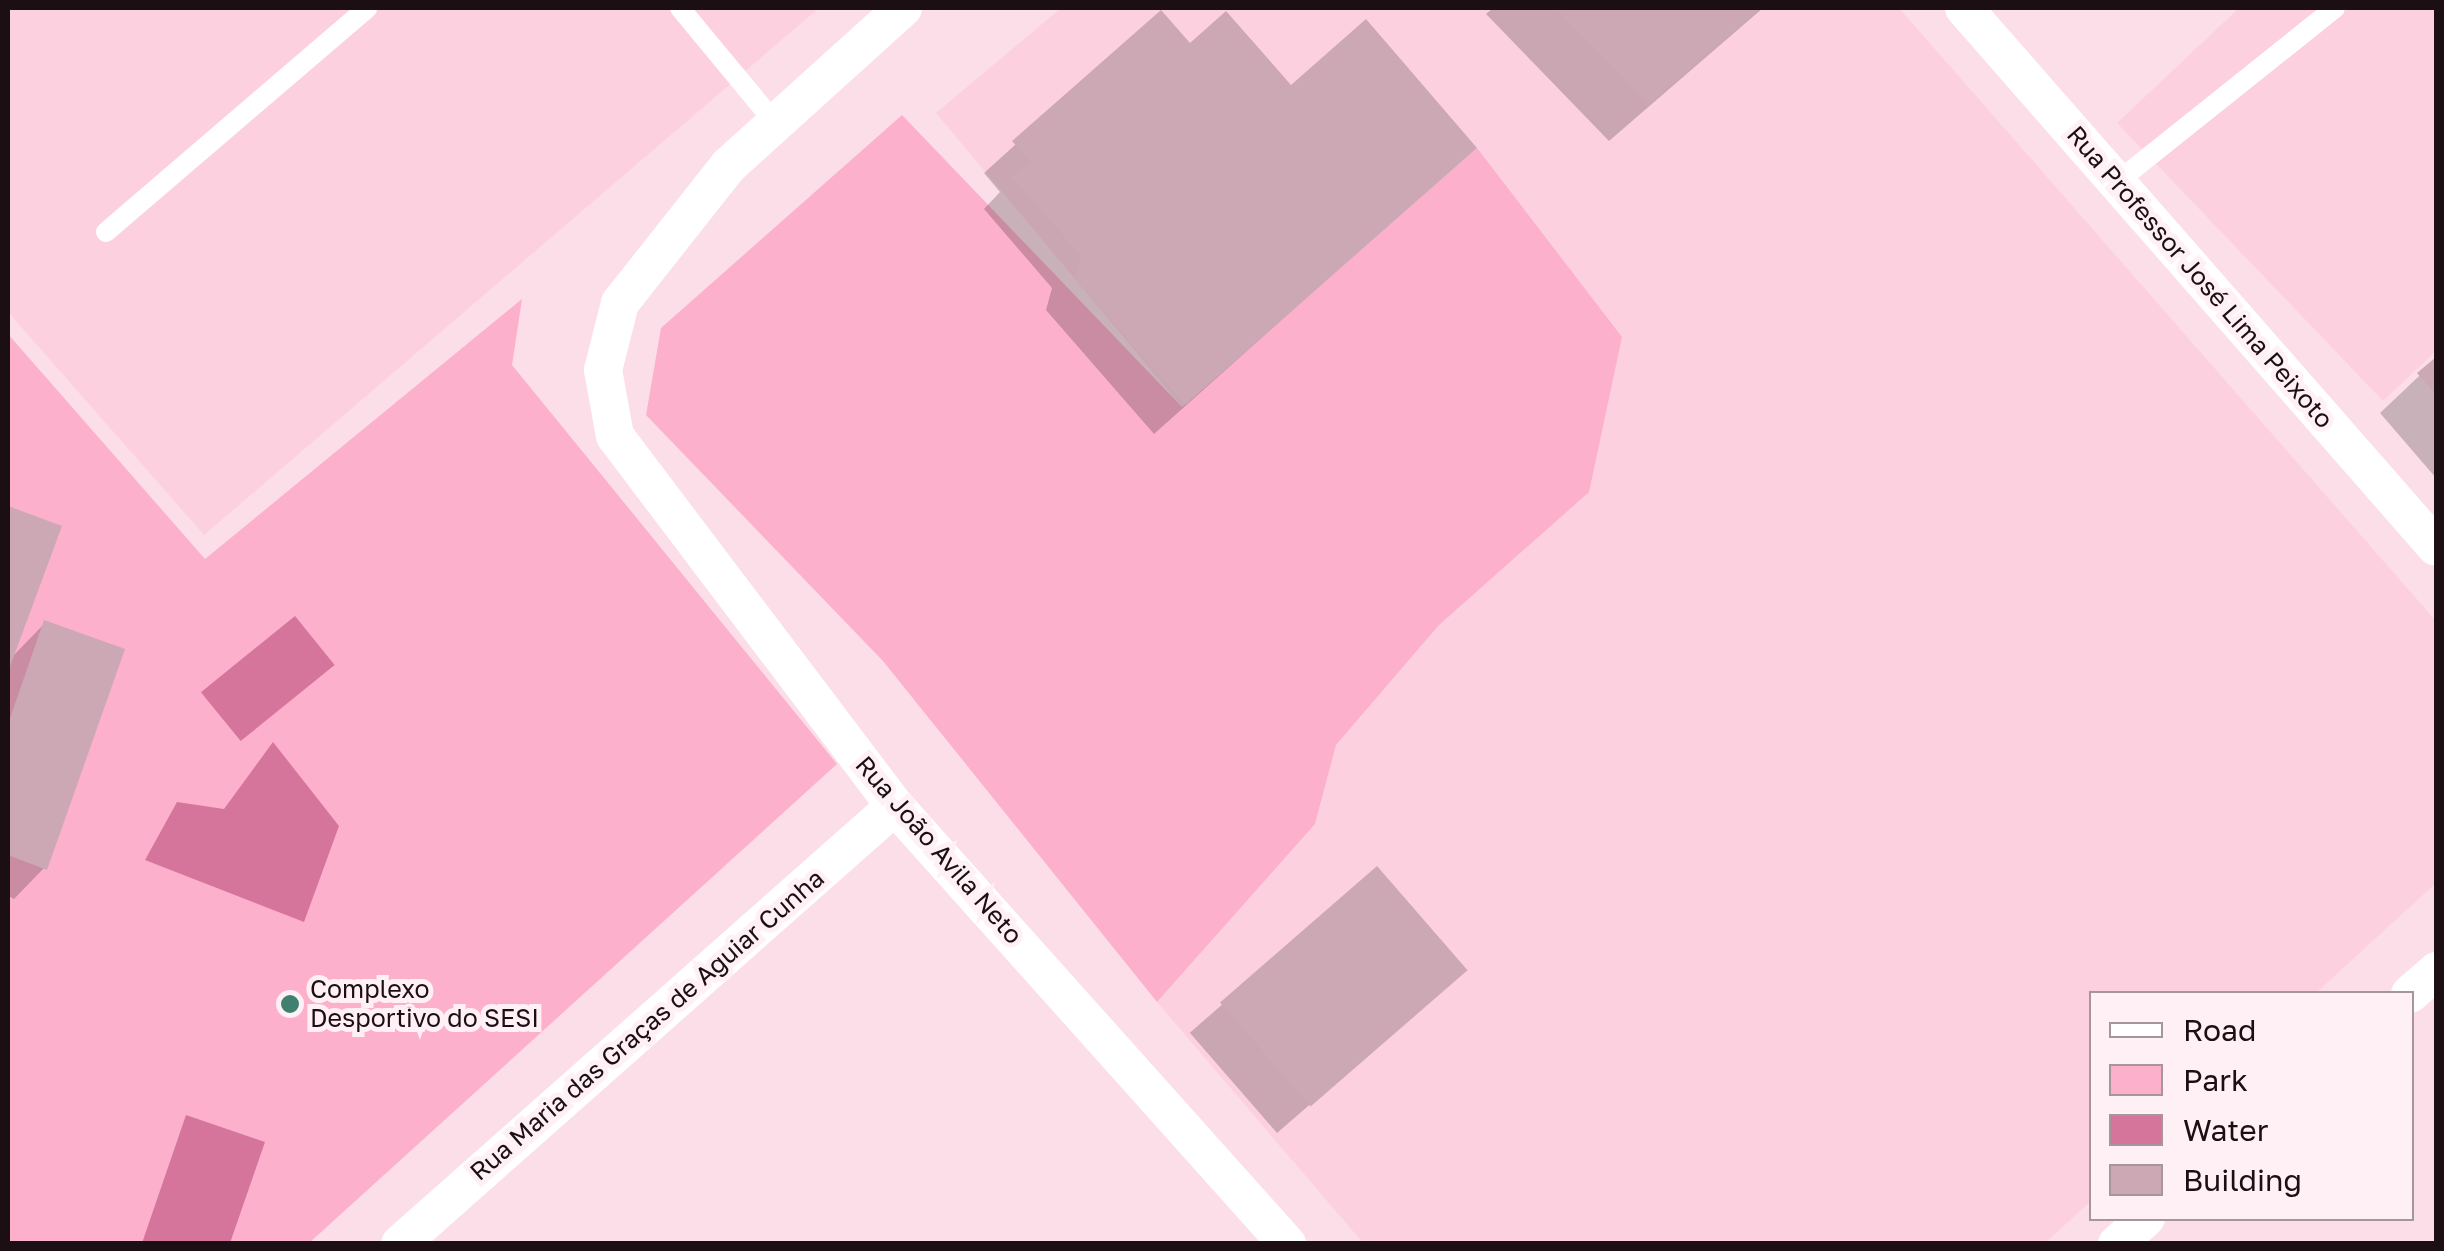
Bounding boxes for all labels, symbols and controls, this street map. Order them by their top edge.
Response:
street label: Rua Professor José Lima Peixoto [2061,120,2339,434]
street label: Rua João Avila Neto [849,750,1029,950]
street label: Rua Maria das Graças de Aguiar Cunha [464,863,830,1187]
place label: Complexo Desportivo do SESI [310,975,539,1034]
legend [2089,991,2414,1221]
marker: Complexo Desportivo do SESI [279,993,301,1015]
text: Road [2183,1012,2257,1048]
text: Park [2183,1062,2248,1098]
text: Water [2183,1112,2268,1148]
text: Building [2183,1162,2302,1198]

